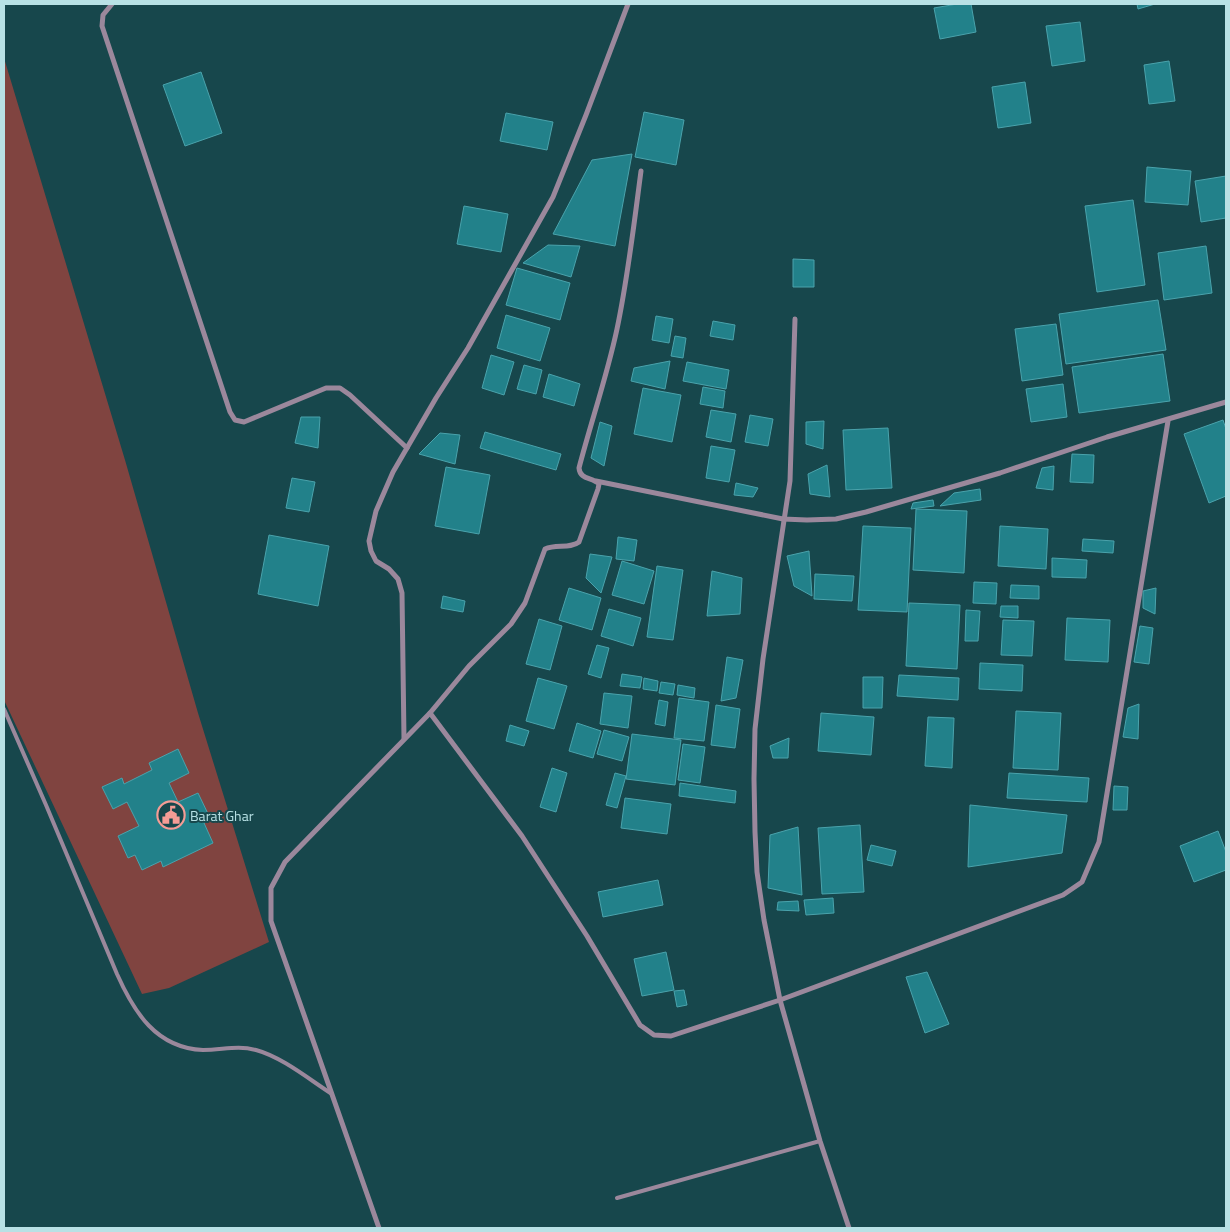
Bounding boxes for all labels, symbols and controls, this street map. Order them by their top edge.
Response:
public building icon: Barat Ghar [156,800,186,830]
place label: Barat Ghar [190,805,254,826]

